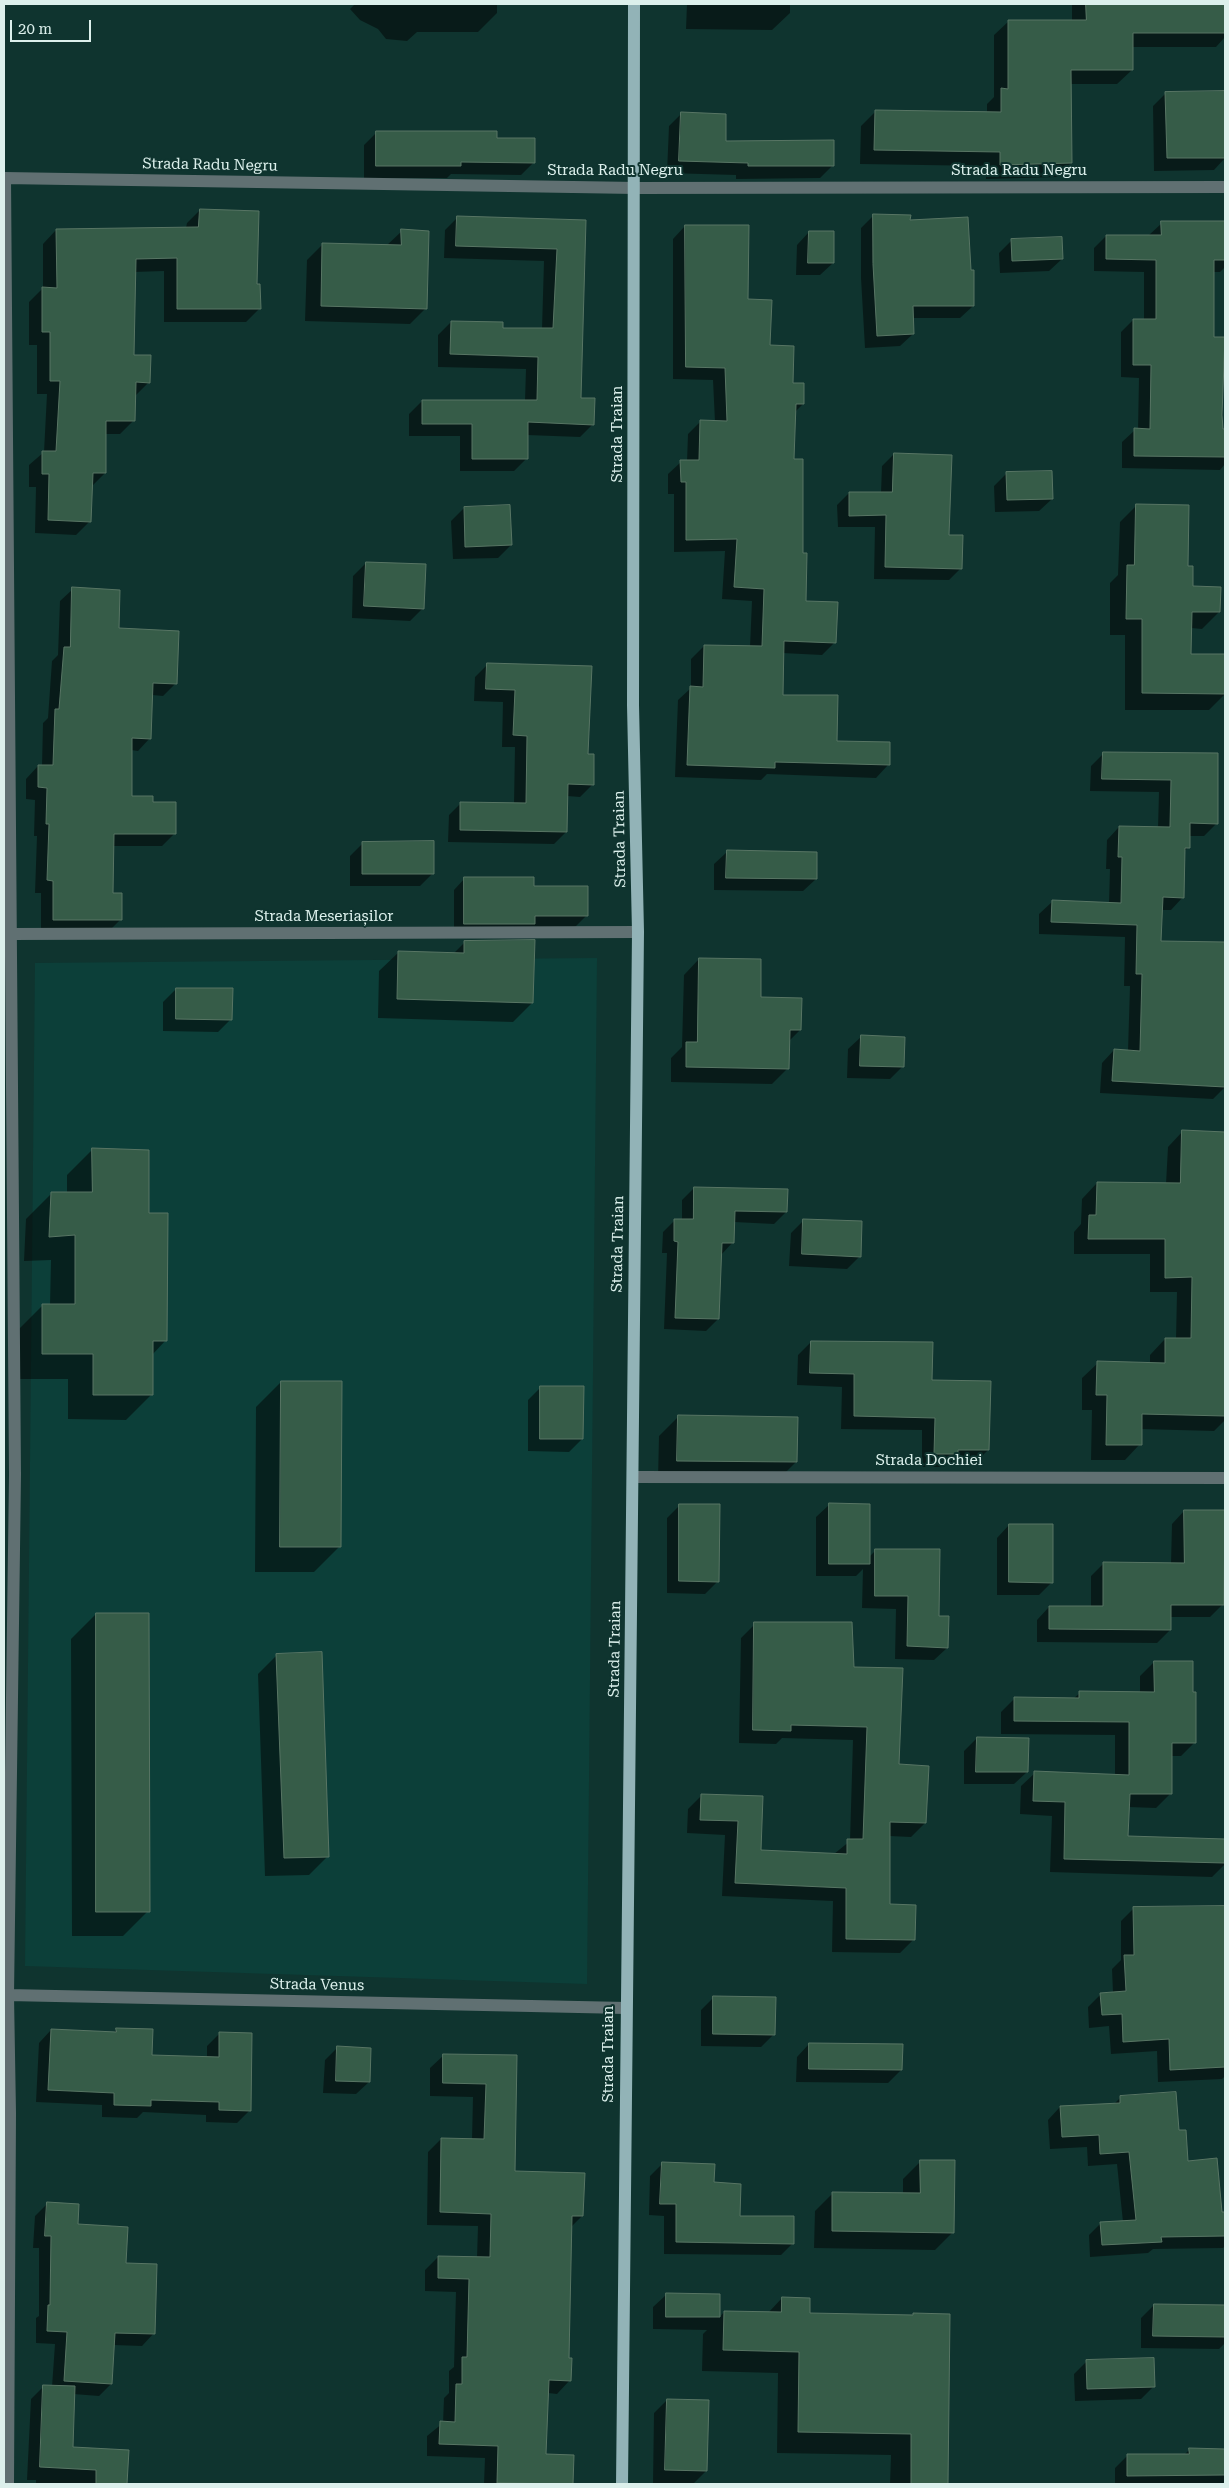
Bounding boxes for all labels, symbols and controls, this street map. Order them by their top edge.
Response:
scale bar [12,10,94,42]
text: 20 m [18,20,52,38]
street label: Strada Radu Negru [142,155,278,175]
street label: Strada Radu Negru [547,162,683,180]
street label: Strada Radu Negru [951,162,1087,180]
street label: Strada Traian [609,385,627,483]
street label: Strada Traian [610,790,630,888]
street label: Strada Meseriașilor [254,908,394,926]
street label: Strada Traian [608,1195,628,1293]
street label: Strada Dochiei [875,1452,983,1470]
street label: Strada Traian [605,1600,625,1698]
street label: Strada Venus [270,1975,364,1995]
street label: Strada Traian [600,2005,618,2103]

